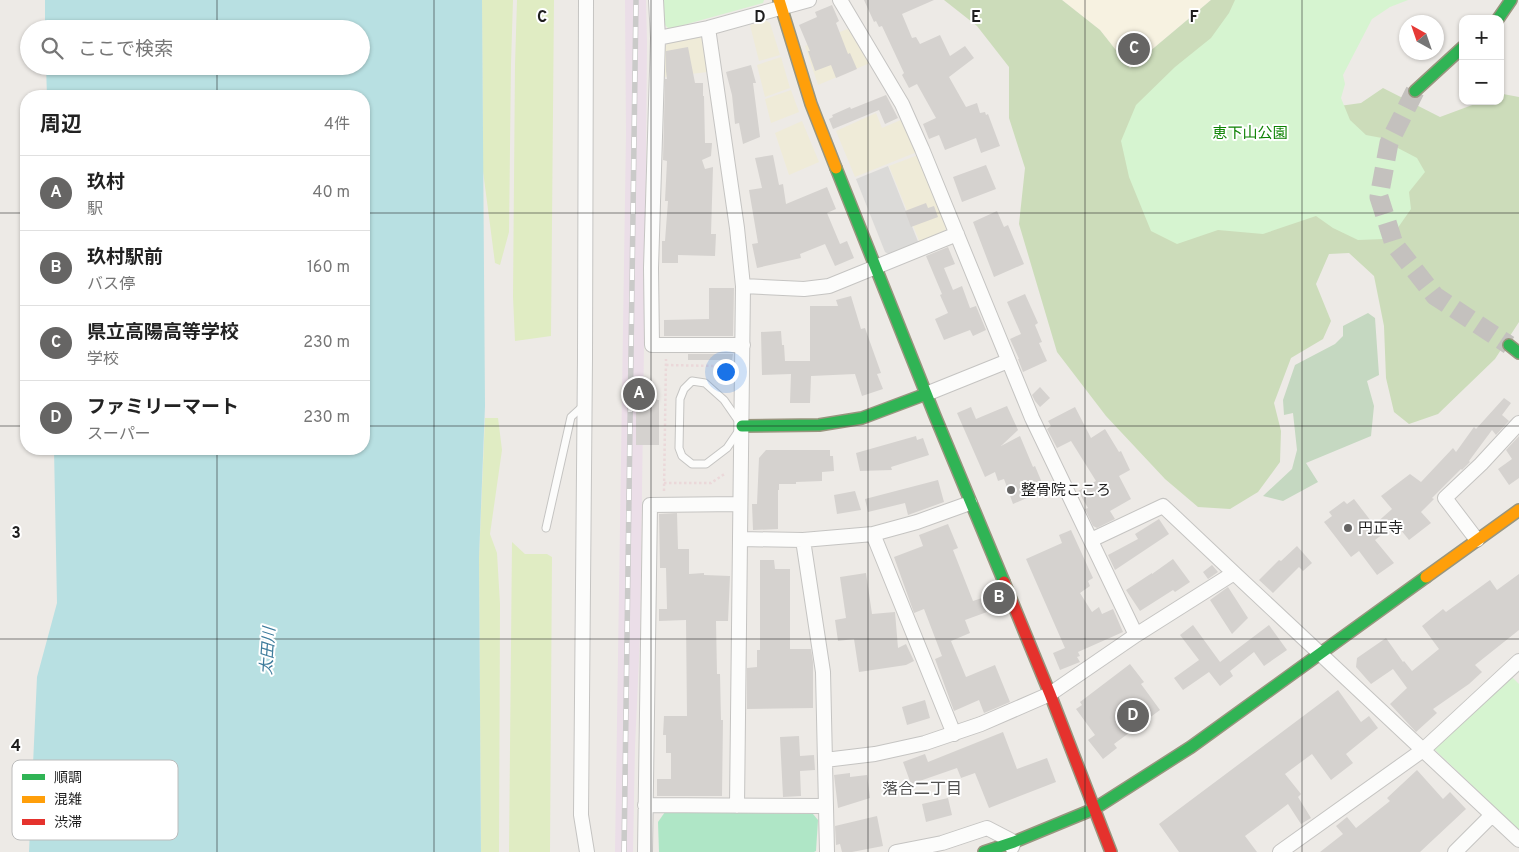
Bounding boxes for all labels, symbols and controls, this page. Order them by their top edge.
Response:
text: C [537,8,547,28]
text: D [754,8,766,28]
text: E [971,8,981,28]
text: F [1189,8,1199,28]
north arrow [1399,15,1444,60]
map controls [1459,15,1504,105]
button: + [1459,15,1504,60]
search box [20,20,370,75]
pin: C [1118,30,1150,68]
icon: search [38,34,66,62]
text: ここで検索 [78,38,173,62]
button: − [1459,60,1504,105]
text: 周辺 [40,112,82,139]
text: 4件 [324,115,350,135]
park label: 恵下山公園 [1212,125,1288,144]
text: 玖村 [87,171,125,195]
text: A [50,183,62,203]
text: 40 m [312,183,350,203]
text: 駅 [87,200,103,220]
text: 玖村駅前 [87,246,163,270]
text: B [50,258,62,278]
text: 160 m [307,258,350,278]
text: バス停 [87,275,135,295]
text: 県立高陽高等学校 [87,321,239,345]
text: C [51,333,61,353]
text: 230 m [303,333,350,353]
text: 学校 [87,350,119,370]
your location [713,359,739,385]
pin: A [623,375,655,413]
text: ファミリーマート [87,396,239,420]
text: D [50,408,62,428]
text: 230 m [303,408,350,428]
text: スーパー [87,425,151,445]
place label: 整骨院こころ [1021,482,1111,501]
marker: 整骨院こころ [1005,484,1017,496]
place label: 円正寺 [1358,520,1403,539]
marker: 円正寺 [1342,522,1354,534]
text: 3 [11,524,21,544]
pin: B [983,579,1015,617]
water label: 太田川 [257,625,281,676]
pin: D [1117,697,1149,735]
text: 4 [11,737,21,757]
legend [12,760,178,840]
text: 順調 [54,770,82,787]
district label: 落合二丁目 [882,780,962,800]
text: 混雑 [54,791,82,809]
text: 渋滞 [54,815,82,832]

